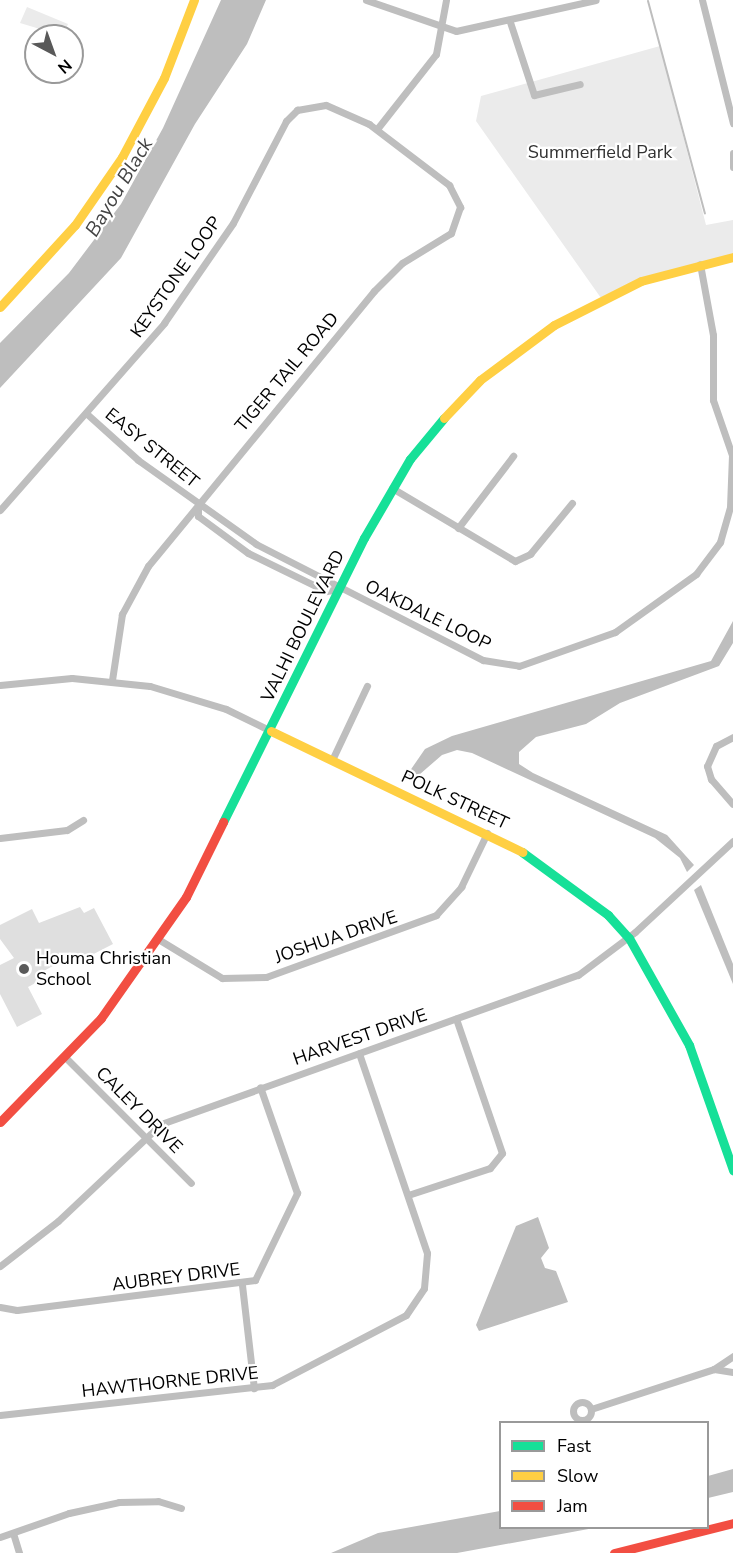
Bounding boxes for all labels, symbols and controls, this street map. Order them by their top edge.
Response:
north arrow [24,24,84,84]
text: N [53,54,76,78]
water label: Bayou Black [80,133,158,241]
park label: Summerfield Park [528,141,672,163]
street label: KEYSTONE LOOP [126,212,226,342]
street label: TIGER TAIL ROAD [231,308,343,436]
street label: EASY STREET [101,404,203,492]
street label: VALHI BOULEVARD [257,546,349,706]
street label: OAKDALE LOOP [362,575,494,655]
street label: POLK STREET [398,766,512,834]
street label: JOSHUA DRIVE [272,906,400,968]
place label: Houma Christian School [36,948,171,990]
marker: Houma Christian School [17,962,31,976]
street label: HARVEST DRIVE [290,1004,430,1070]
street label: CALEY DRIVE [91,1062,187,1158]
street label: AUBREY DRIVE [111,1258,241,1296]
street label: HAWTHORNE DRIVE [81,1362,259,1402]
legend [499,1421,709,1529]
text: Fast [557,1434,591,1458]
text: Slow [557,1464,598,1488]
text: Jam [557,1494,588,1518]

